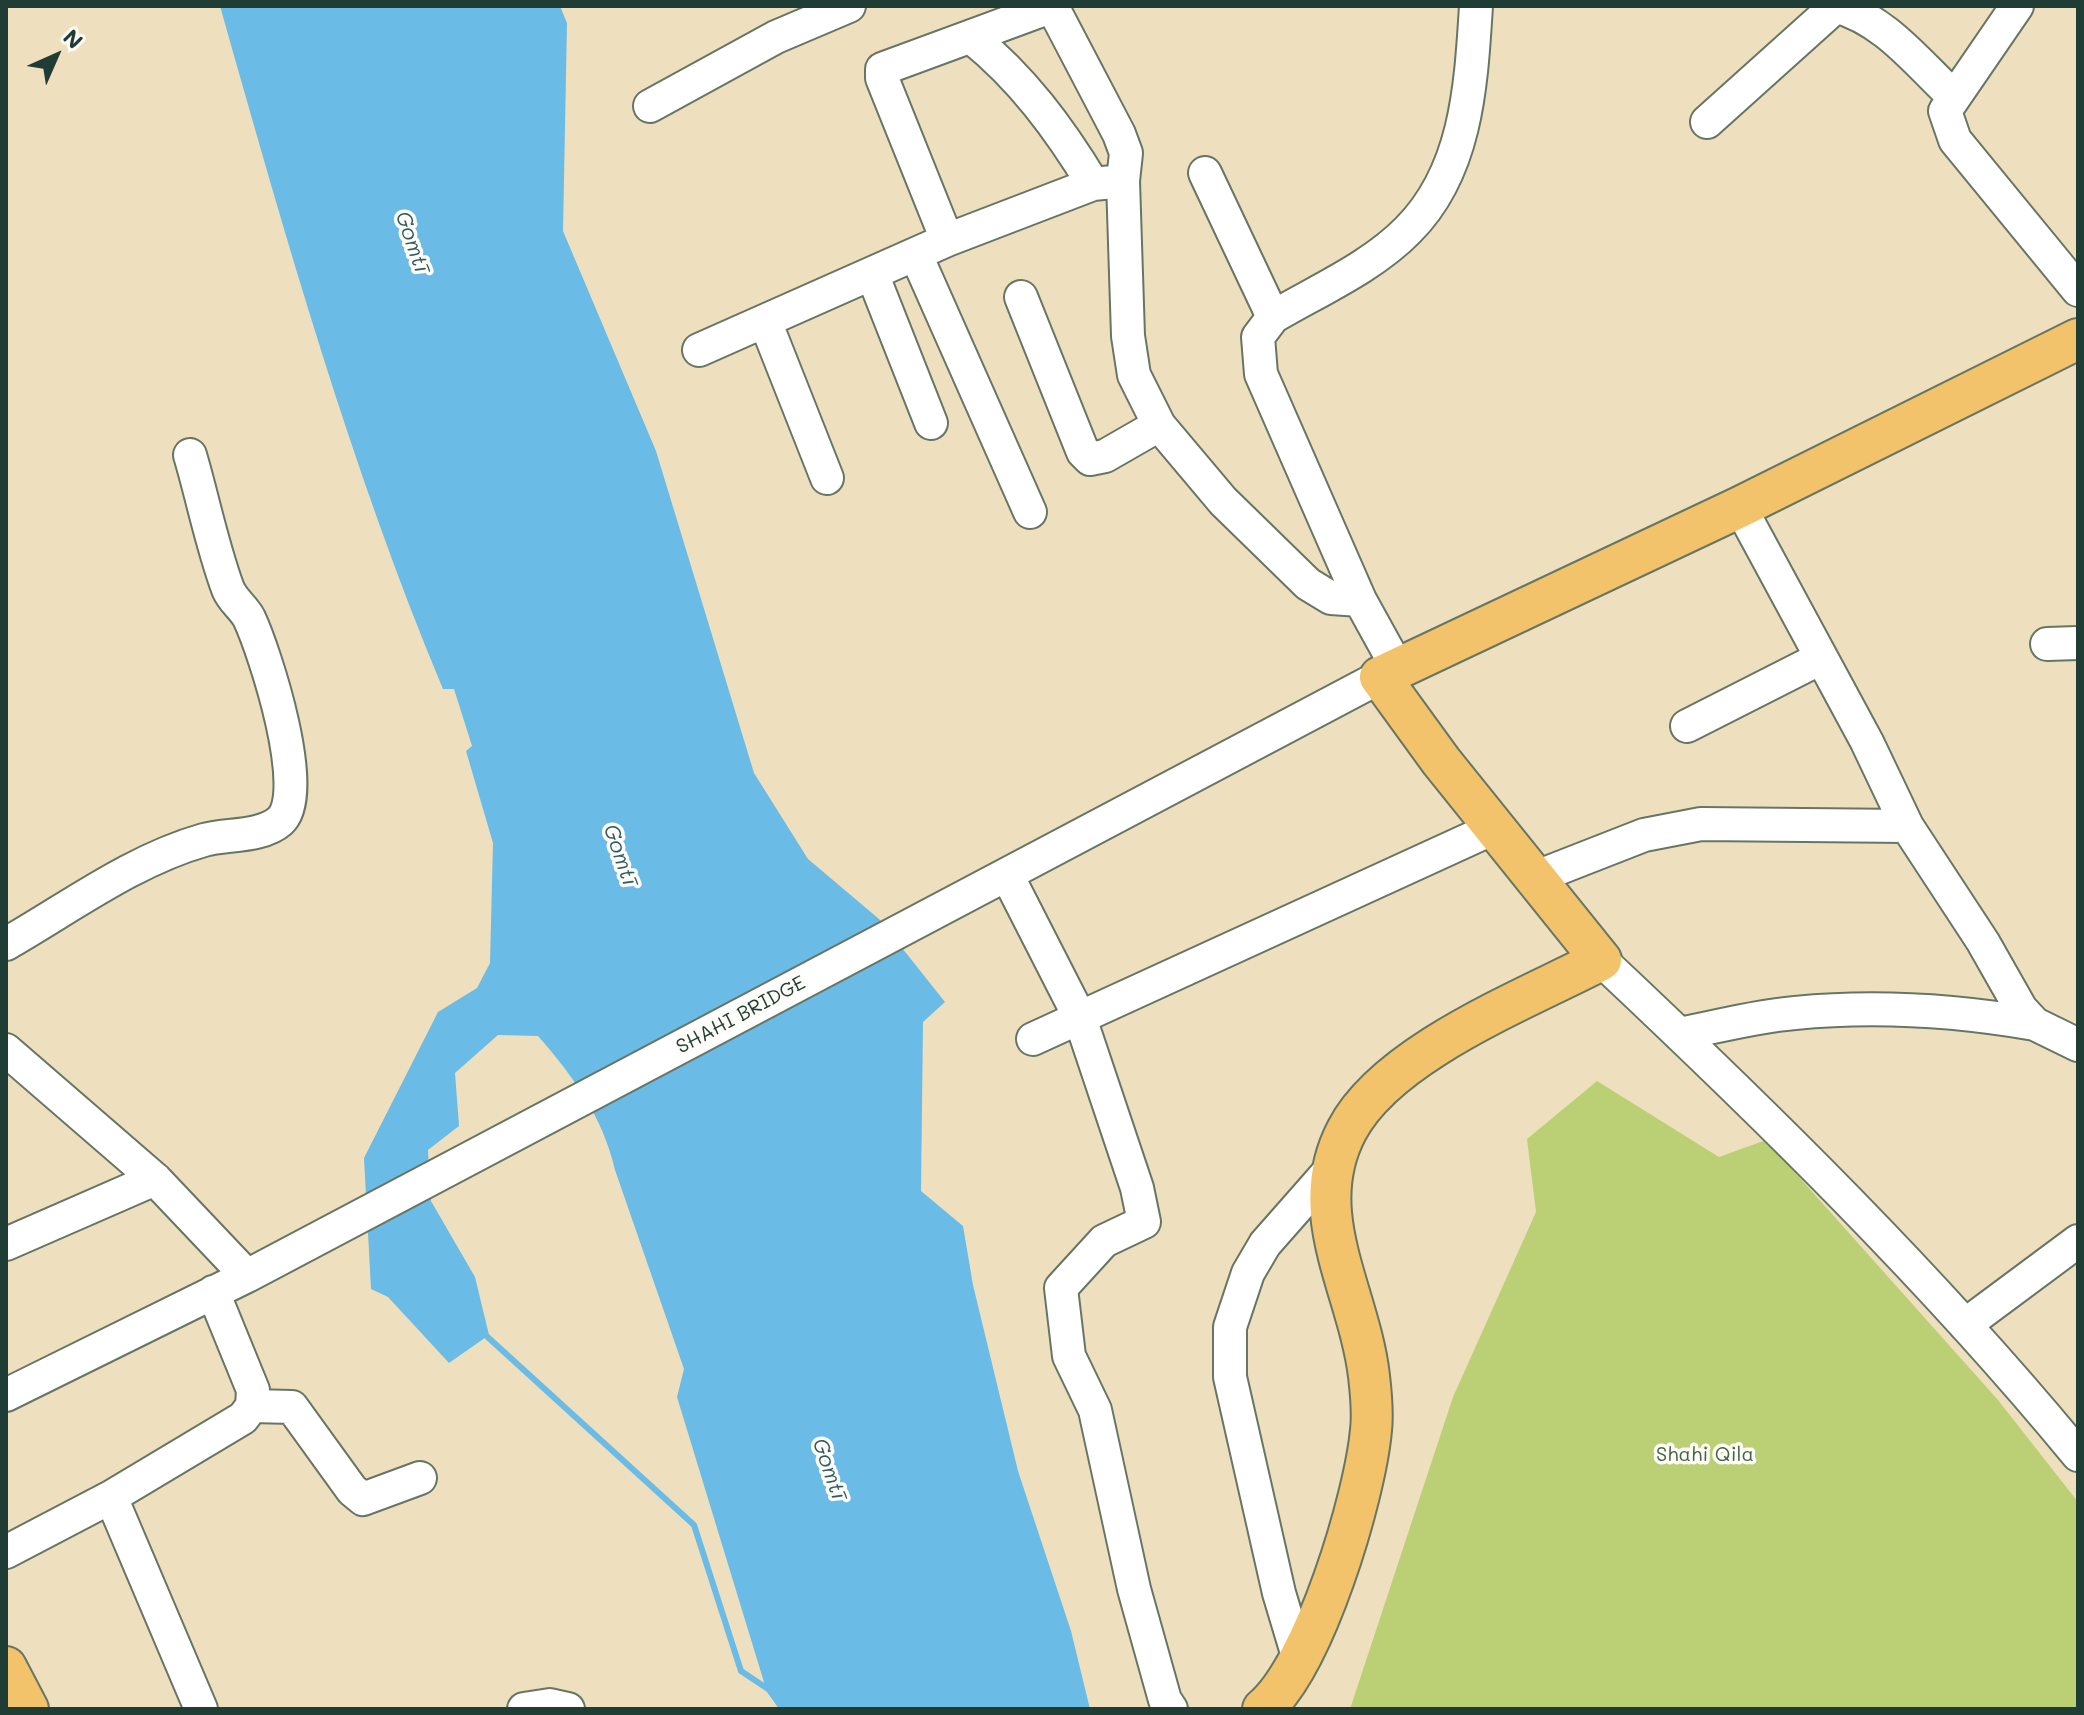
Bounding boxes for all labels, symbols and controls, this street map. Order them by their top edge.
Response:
north arrow [16,16,96,96]
text: N [57,23,89,55]
water label: Gomtī [389,208,435,276]
water label: Gomtī [597,821,643,889]
street label: SHAHI BRIDGE [672,971,810,1059]
water label: Gomtī [806,1435,852,1503]
park label: Shahi Qila [1656,1443,1754,1467]

